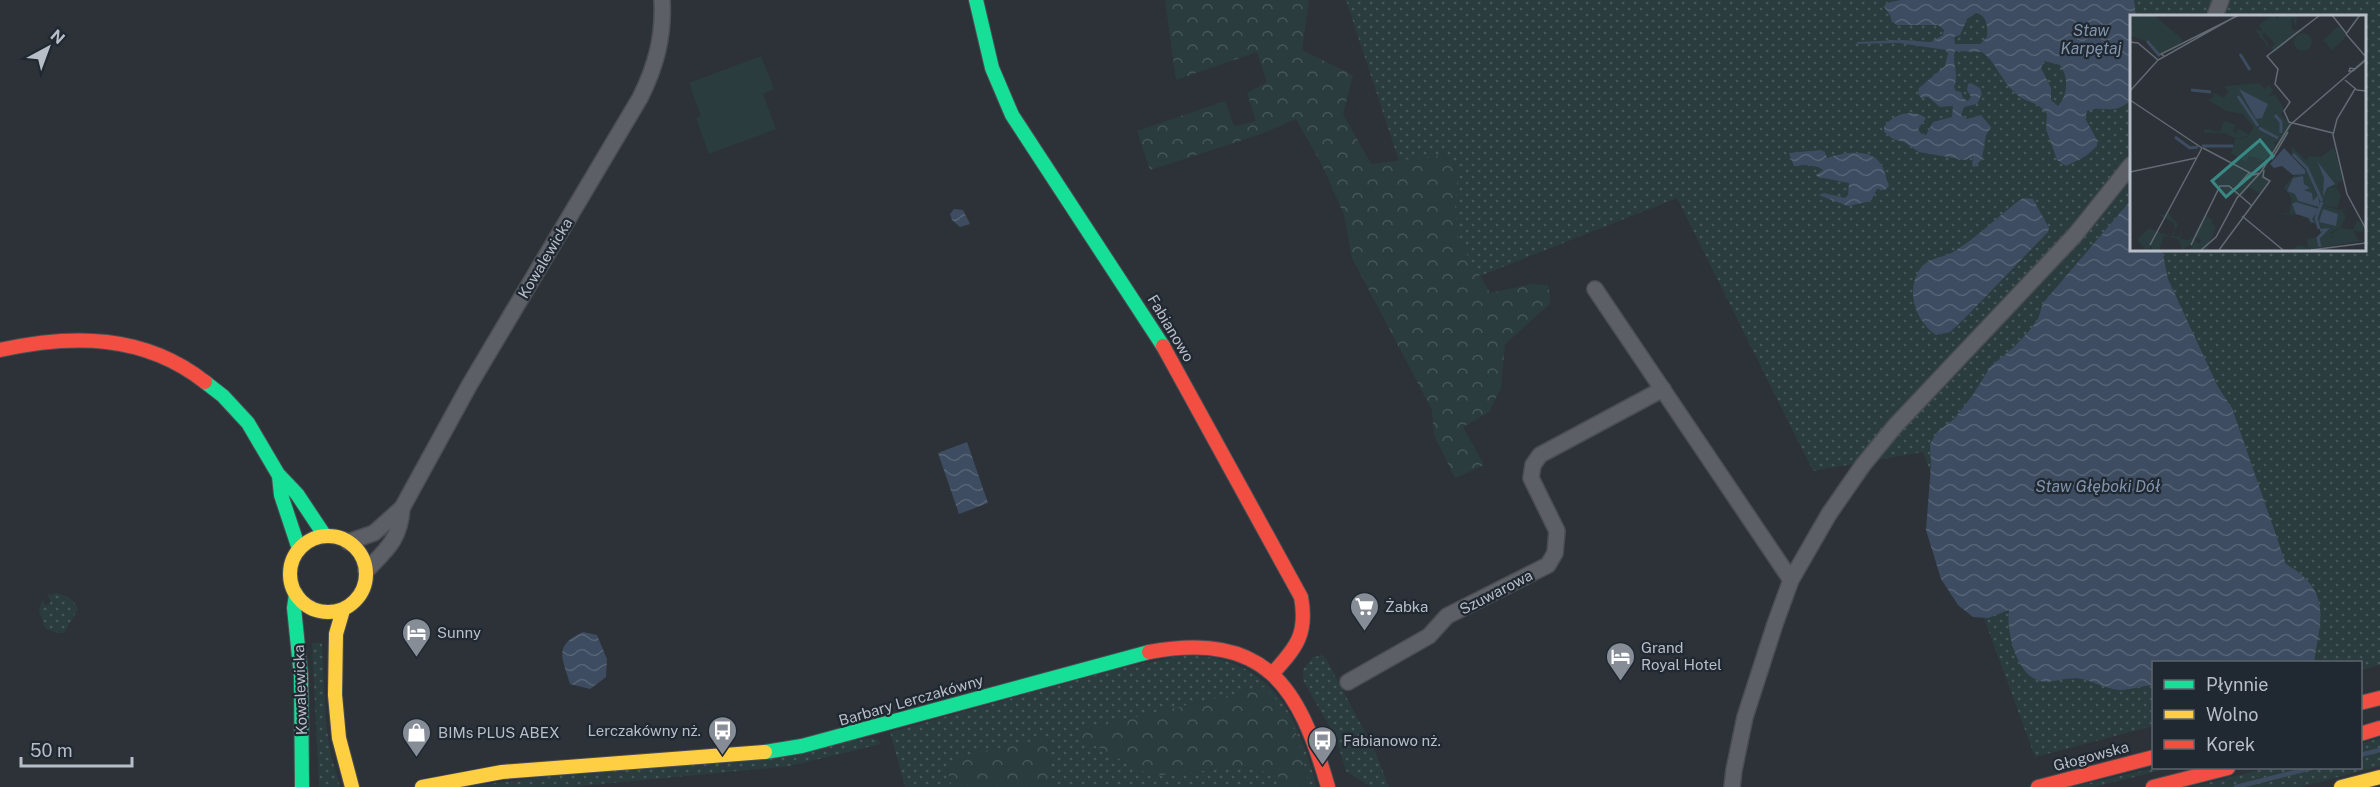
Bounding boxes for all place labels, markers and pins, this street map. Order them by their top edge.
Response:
supermarket icon: Żabka [1348,590,1380,632]
place label: Żabka [1385,597,1428,615]
hotel icon: Sunny [400,616,432,658]
place label: Sunny [437,624,481,641]
place label: Grand Royal Hotel [1641,639,1722,673]
hotel icon: Grand Royal Hotel [1604,640,1636,682]
bus stop icon: Lerczakówny nż. [706,714,738,756]
shop icon: BIMs PLUS ABEX [401,716,433,758]
place label: Lerczakówny nż. [587,722,701,739]
place label: BIMs PLUS ABEX [438,724,560,741]
bus stop icon: Fabianowo nż. [1306,724,1338,766]
place label: Fabianowo nż. [1343,732,1441,749]

